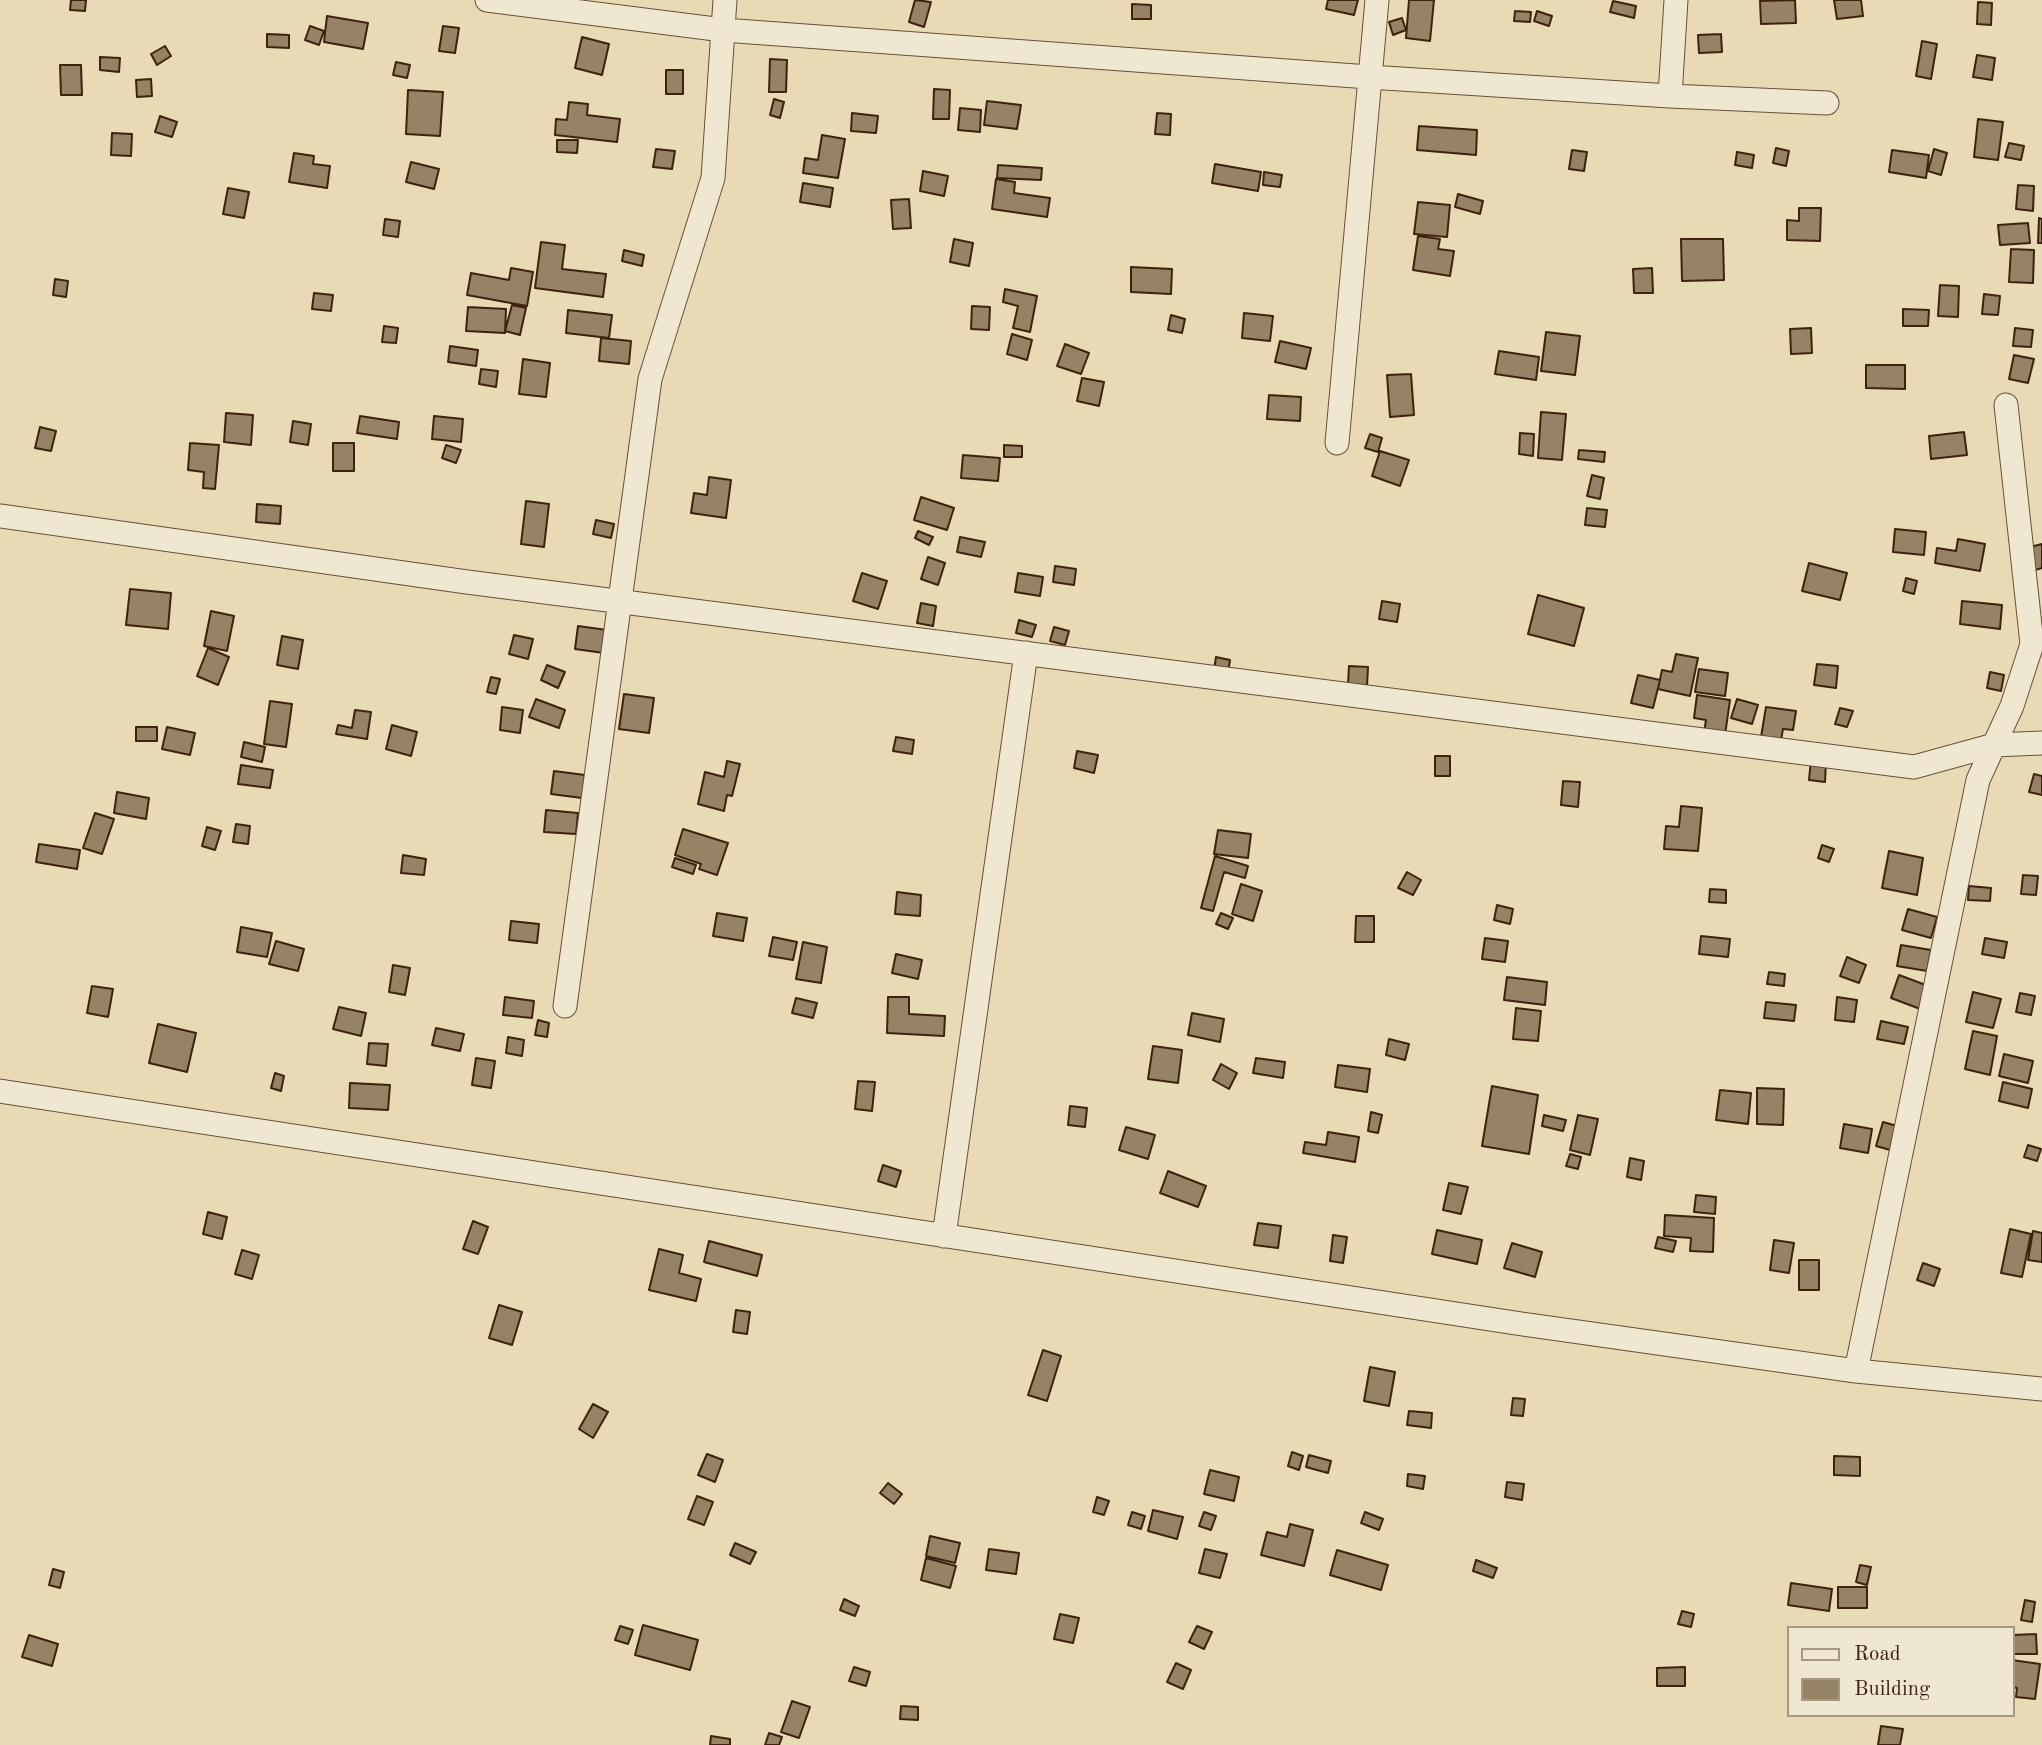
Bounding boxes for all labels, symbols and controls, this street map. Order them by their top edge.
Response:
legend [1786,1626,2014,1717]
text: Road [1854,1644,1901,1665]
text: Building [1854,1679,1930,1700]

